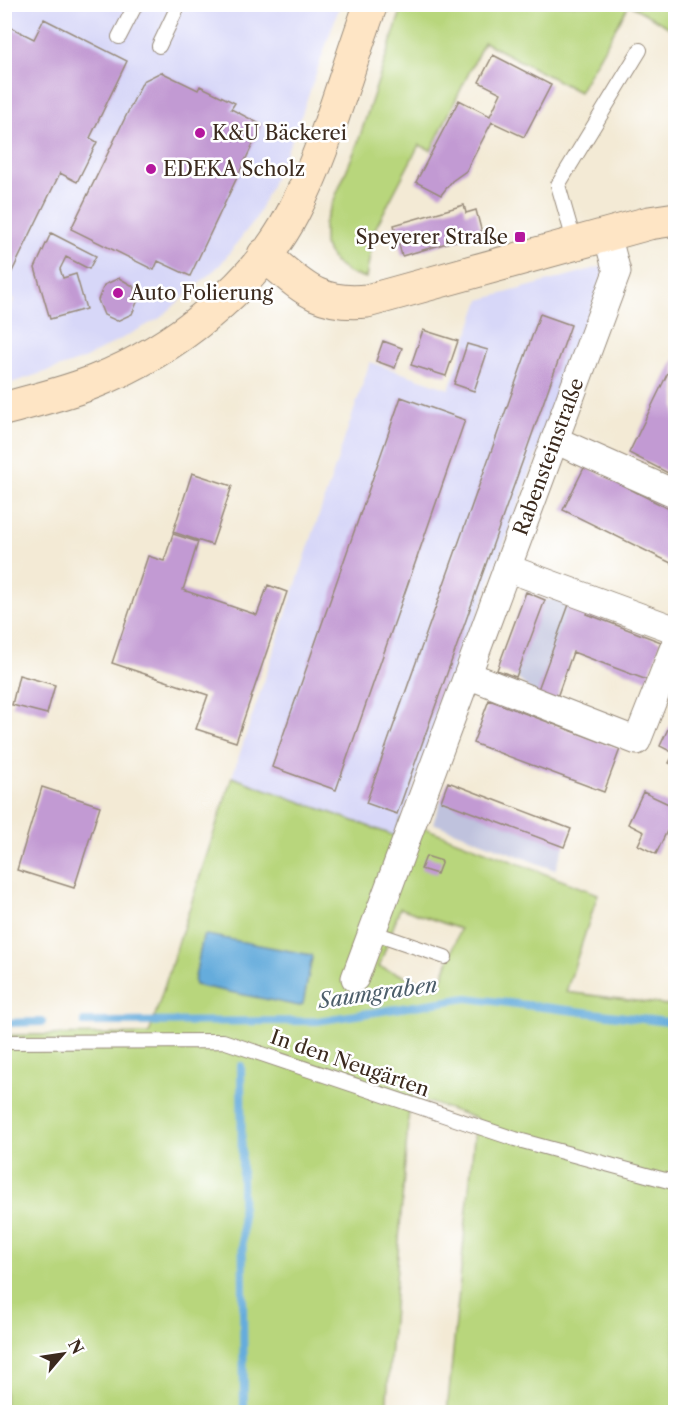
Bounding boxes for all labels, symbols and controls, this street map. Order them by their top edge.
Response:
place label: K&U Bäckerei [212,121,347,145]
marker: K&U Bäckerei [193,126,207,140]
place label: EDEKA Scholz [163,157,305,181]
marker: EDEKA Scholz [144,162,158,176]
place label: Speyerer Straße [355,225,508,249]
marker: Speyerer Straße [513,230,527,244]
place label: Auto Folierung [129,281,273,305]
marker: Auto Folierung [111,286,125,300]
street label: Rabensteinstraße [508,375,589,539]
water label: Saumgraben [315,972,439,1014]
street label: In den Neugärten [267,1025,433,1102]
north arrow [33,1324,93,1384]
text: N [64,1336,88,1358]

